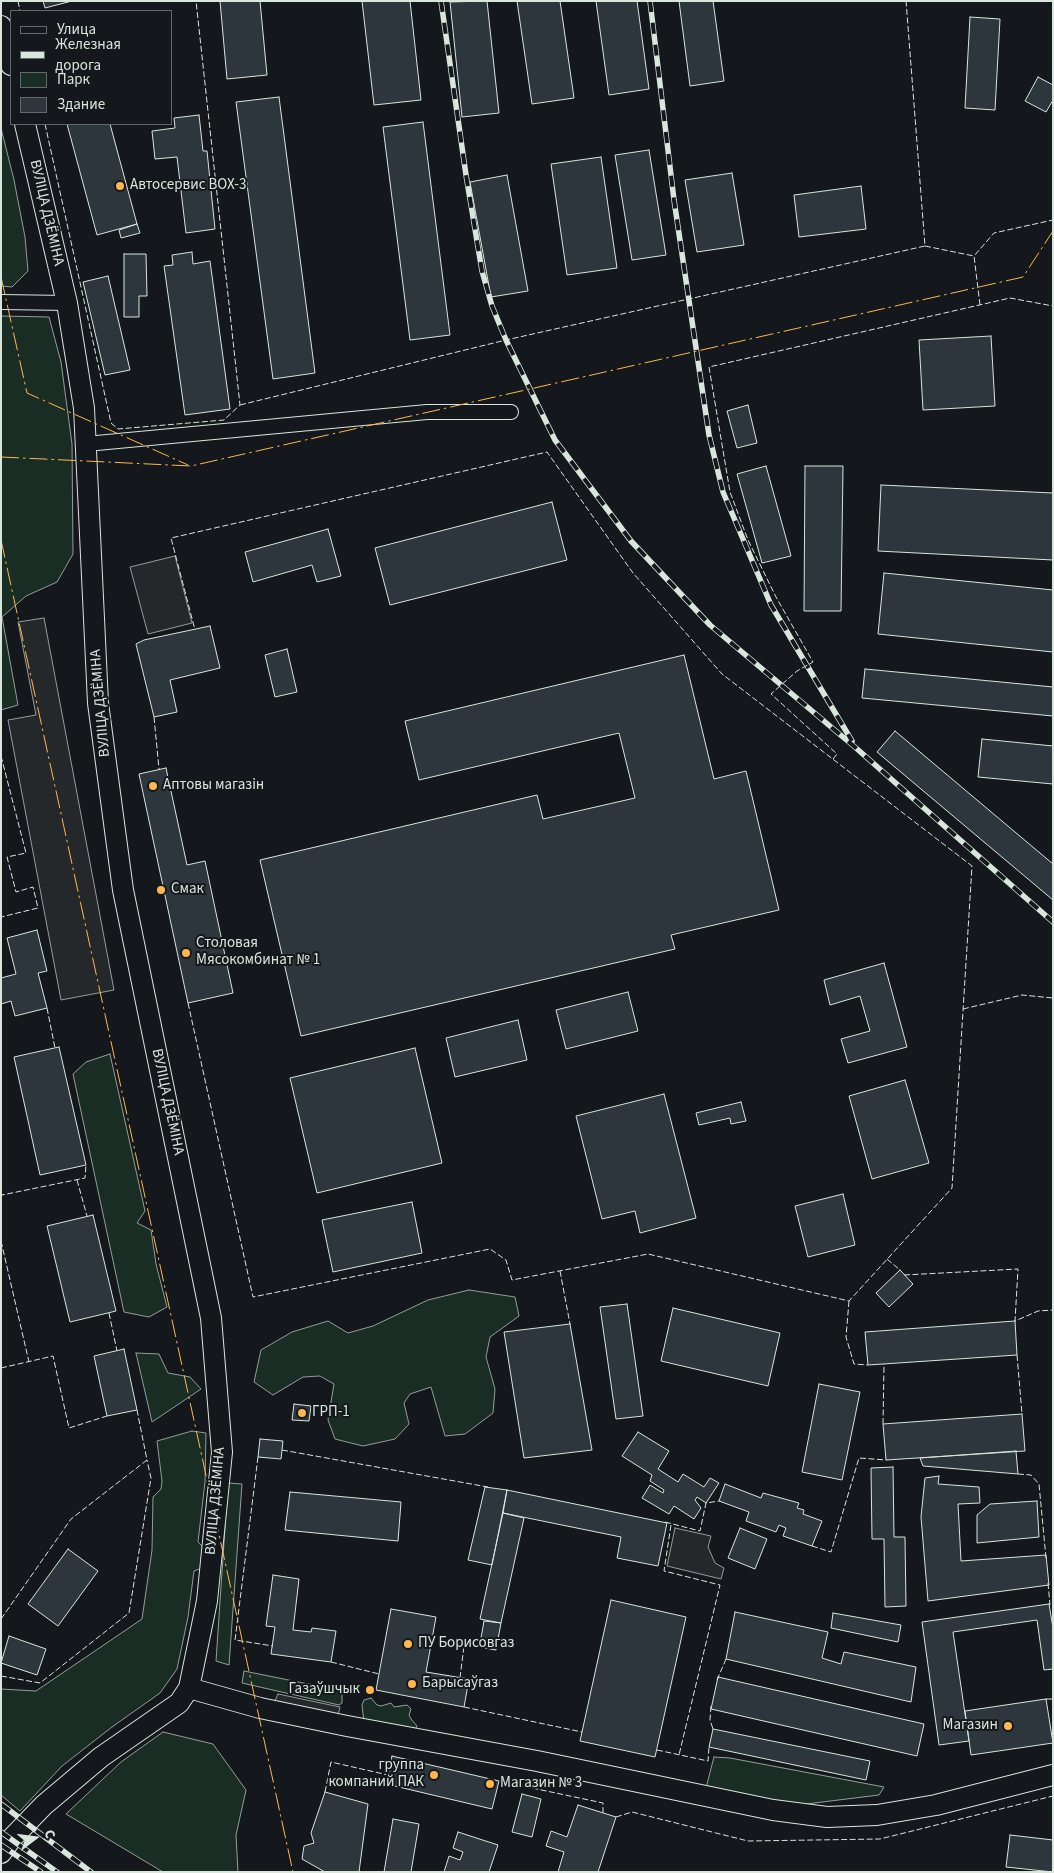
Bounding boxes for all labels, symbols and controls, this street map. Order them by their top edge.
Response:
legend [10,10,172,125]
text: Улица [57,19,96,40]
text: Железная дорога [55,34,121,76]
text: Парк [57,69,90,90]
text: Здание [57,94,105,115]
street label: ВУЛІЦА ДЗЁМІНА [25,158,67,268]
place label: Автосервис BOX-3 [130,177,246,195]
marker: Автосервис BOX-3 [114,180,126,192]
street label: ВУЛІЦА ДЗЁМІНА [87,648,115,758]
place label: Аптовы магазін [163,777,264,795]
marker: Аптовы магазін [147,780,159,792]
place label: Смак [171,881,204,899]
marker: Смак [155,884,167,896]
place label: Столовая Мясокомбинат № 1 [196,935,320,970]
marker: Столовая Мясокомбинат № 1 [180,947,192,959]
street label: ВУЛІЦА ДЗЁМІНА [147,1047,187,1157]
place label: ГРП-1 [312,1404,350,1422]
marker: ГРП-1 [296,1407,308,1419]
street label: ВУЛІЦА ДЗЁМІНА [202,1446,230,1556]
place label: ПУ Борисовгаз [418,1635,514,1653]
marker: ПУ Борисовгаз [402,1638,414,1650]
place label: Барысаўгаз [422,1675,498,1693]
marker: Барысаўгаз [406,1678,418,1690]
place label: Газаўшчык [289,1681,360,1699]
marker: Газаўшчык [364,1684,376,1696]
place label: Магазин [943,1717,998,1735]
marker: Магазин [1002,1720,1014,1732]
place label: группа компаний ПАК [328,1757,424,1792]
marker: группа компаний ПАК [428,1769,440,1781]
place label: Магазин № 3 [500,1775,582,1793]
marker: Магазин № 3 [484,1778,496,1790]
north arrow [10,1813,60,1863]
text: С [39,1828,60,1841]

